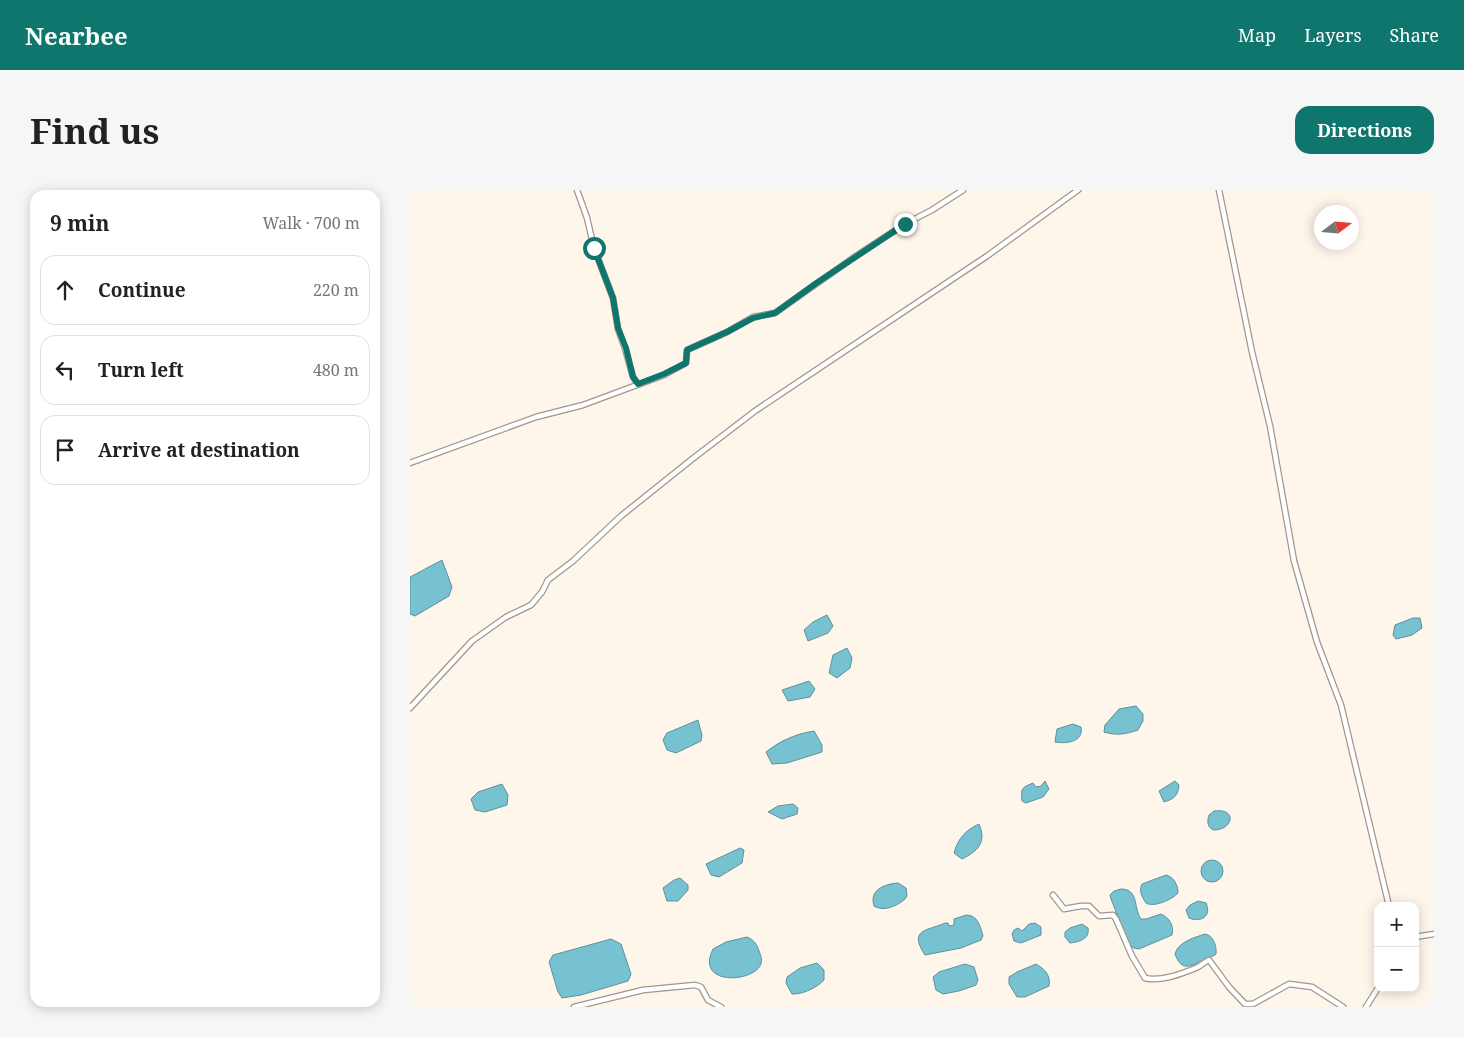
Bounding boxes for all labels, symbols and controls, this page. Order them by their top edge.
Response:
text: Nearbee [25,19,128,52]
text: Map [1238,23,1276,47]
text: Layers [1304,23,1362,47]
text: Share [1390,23,1439,47]
button: Directions [1295,106,1434,154]
text: Find us [30,107,159,154]
north arrow [1314,205,1359,250]
text: 9 min [50,209,109,237]
text: Walk · 700 m [263,212,360,234]
route end [894,213,917,236]
route start [583,237,606,260]
icon: ahead [51,276,79,304]
text: Continue [98,277,186,303]
text: 220 m [313,279,359,301]
icon: left [51,356,79,384]
text: Turn left [98,357,184,383]
text: 480 m [313,359,359,381]
icon: arrive [51,436,79,464]
text: Arrive at destination [98,437,300,463]
map controls [1374,902,1419,992]
button: + [1374,902,1419,947]
button: − [1374,947,1419,992]

